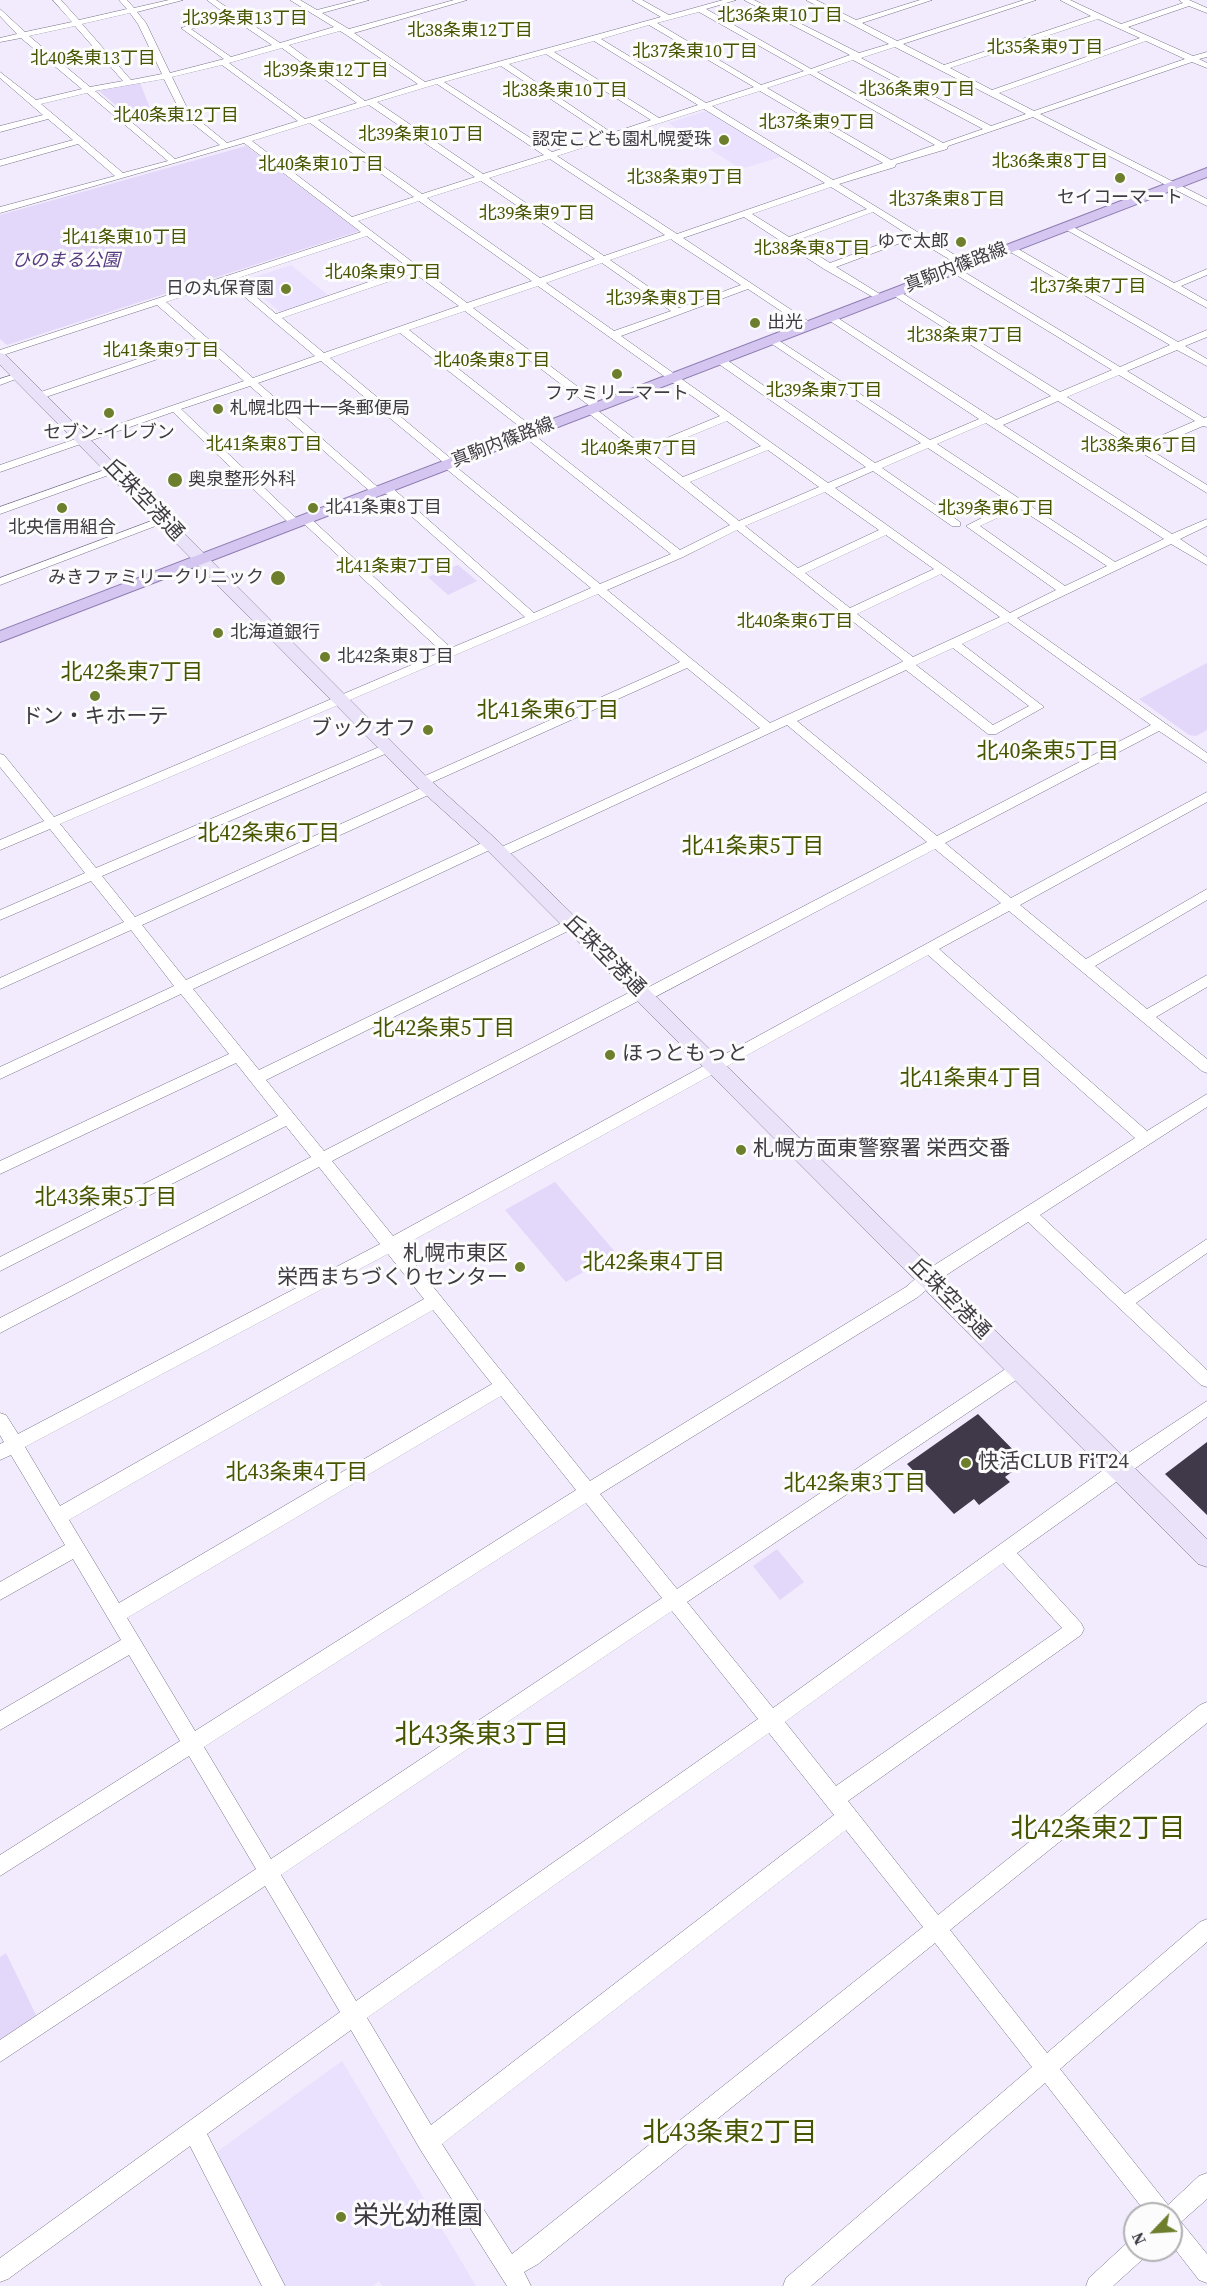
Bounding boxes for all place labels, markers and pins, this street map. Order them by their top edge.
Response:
place label: 認定こども園札幌愛珠 [532,129,712,151]
marker: 認定こども園札幌愛珠 [717,133,731,147]
marker: セイコーマート [1113,171,1127,185]
place label: セイコーマート [1057,187,1183,209]
place label: ゆで太郎 [877,231,949,253]
marker: ゆで太郎 [954,235,968,249]
place label: 日の丸保育園 [166,278,274,300]
marker: 日の丸保育園 [279,282,293,296]
place label: 出光 [767,312,803,334]
marker: 出光 [748,316,762,330]
marker: ファミリーマート [610,367,624,381]
place label: ファミリーマート [545,383,689,405]
place label: 札幌北四十一条郵便局 [230,398,410,420]
marker: 札幌北四十一条郵便局 [211,402,225,416]
marker: セブン-イレブン [102,406,116,420]
place label: セブン-イレブン [43,422,175,444]
place label: 奥泉整形外科 [188,469,296,491]
marker: 奥泉整形外科 [166,471,184,489]
place label: 北41条東8丁目 [325,497,442,519]
marker: 北央信用組合 [55,501,69,515]
marker: 北41条東8丁目 [306,501,320,515]
place label: 北央信用組合 [8,517,116,539]
place label: みきファミリークリニック [48,567,264,589]
marker: みきファミリークリニック [269,569,287,587]
place label: 北海道銀行 [230,622,320,644]
marker: 北海道銀行 [211,626,225,640]
place label: 北42条東8丁目 [337,646,454,668]
marker: 北42条東8丁目 [318,650,332,664]
marker: ドン・キホーテ [88,689,102,703]
place label: ドン・キホーテ [22,705,168,731]
place label: ブックオフ [311,717,416,743]
marker: ブックオフ [421,723,435,737]
place label: ほっともっと [622,1042,748,1068]
marker: ほっともっと [603,1048,617,1062]
place label: 札幌方面東警察署 栄西交番 [753,1137,1010,1163]
marker: 札幌方面東警察署 栄西交番 [734,1143,748,1157]
place label: 札幌市東区 栄西まちづくりセンター [277,1242,508,1292]
marker: 札幌市東区 栄西まちづくりセンター [513,1260,527,1274]
place label: 快活CLUB FiT24 [978,1450,1129,1476]
marker: 快活CLUB FiT24 [959,1456,973,1470]
place label: 栄光幼稚園 [353,2201,483,2233]
marker: 栄光幼稚園 [334,2210,348,2224]

